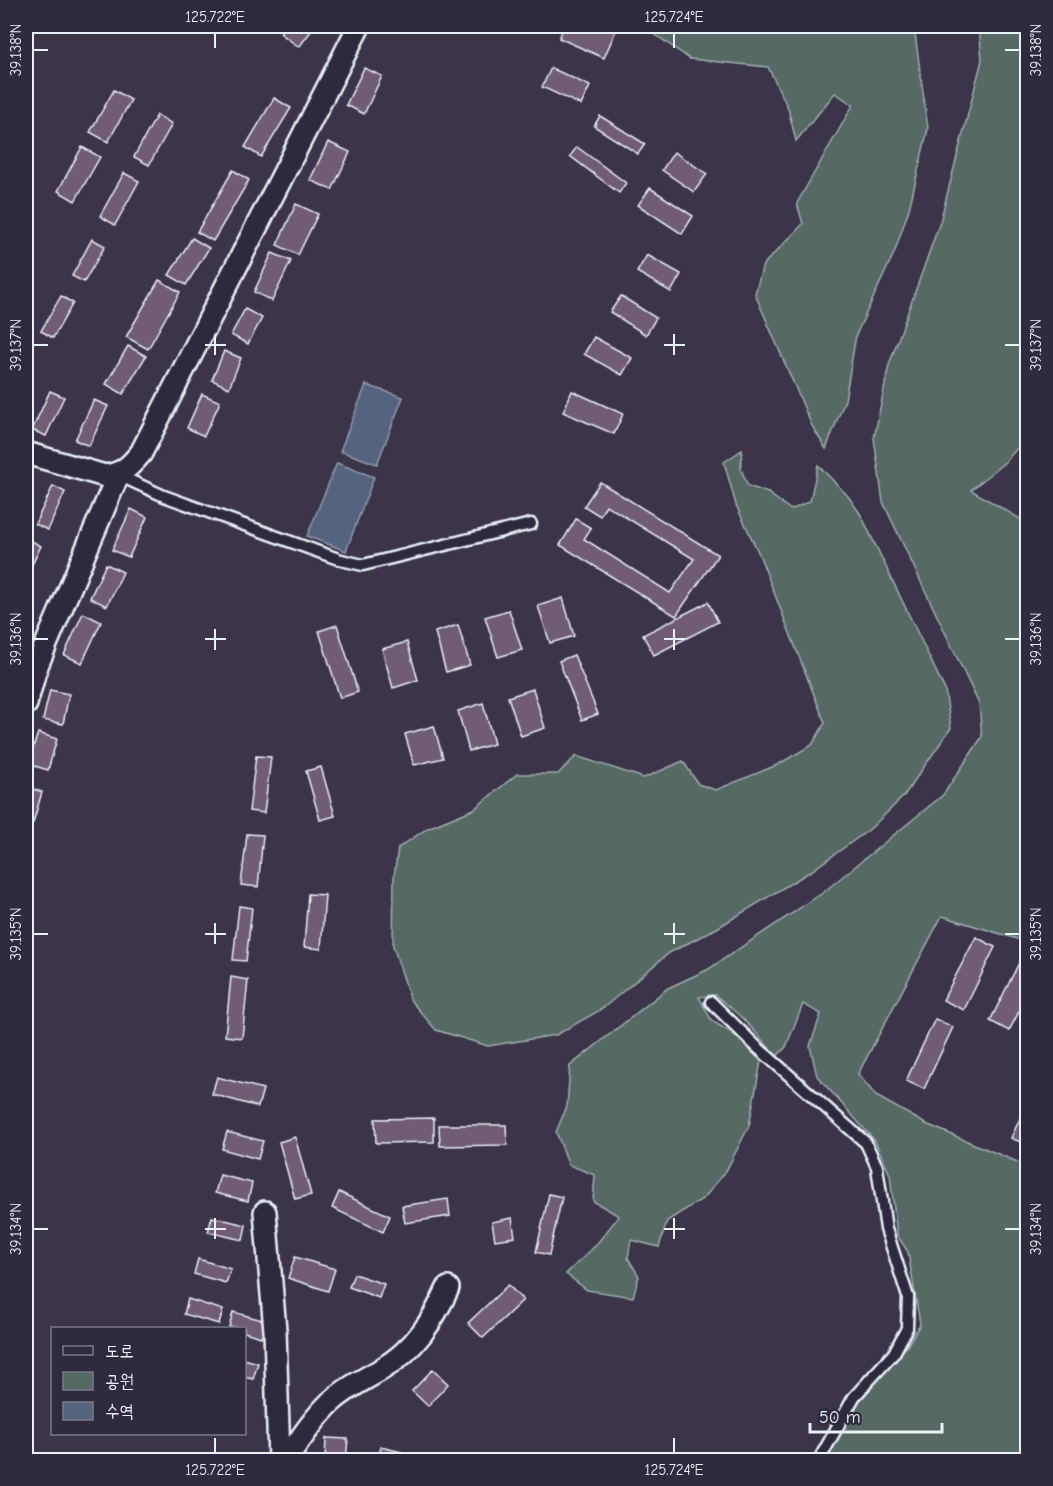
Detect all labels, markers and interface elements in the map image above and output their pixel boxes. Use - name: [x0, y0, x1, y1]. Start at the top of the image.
- text: 125.722°E: [185, 8, 245, 26]
- text: 125.724°E: [644, 8, 704, 26]
- text: 39.138°N: [7, 24, 25, 76]
- text: 39.138°N: [1027, 24, 1045, 76]
- text: 39.137°N: [7, 319, 25, 371]
- text: 39.137°N: [1027, 319, 1045, 371]
- text: 39.136°N: [7, 612, 25, 666]
- text: 39.136°N: [1027, 612, 1045, 666]
- text: 39.135°N: [7, 907, 25, 961]
- text: 39.135°N: [1027, 907, 1045, 961]
- text: 39.134°N: [7, 1203, 25, 1255]
- text: 39.134°N: [1027, 1203, 1045, 1255]
- legend: [51, 1327, 246, 1435]
- text: 도로: [105, 1341, 134, 1362]
- text: 공원: [105, 1371, 134, 1392]
- scale bar: [810, 1396, 942, 1434]
- text: 수역: [105, 1401, 134, 1422]
- text: 50 m: [819, 1407, 861, 1428]
- text: 125.722°E: [185, 1461, 245, 1479]
- text: 125.724°E: [644, 1461, 704, 1479]

